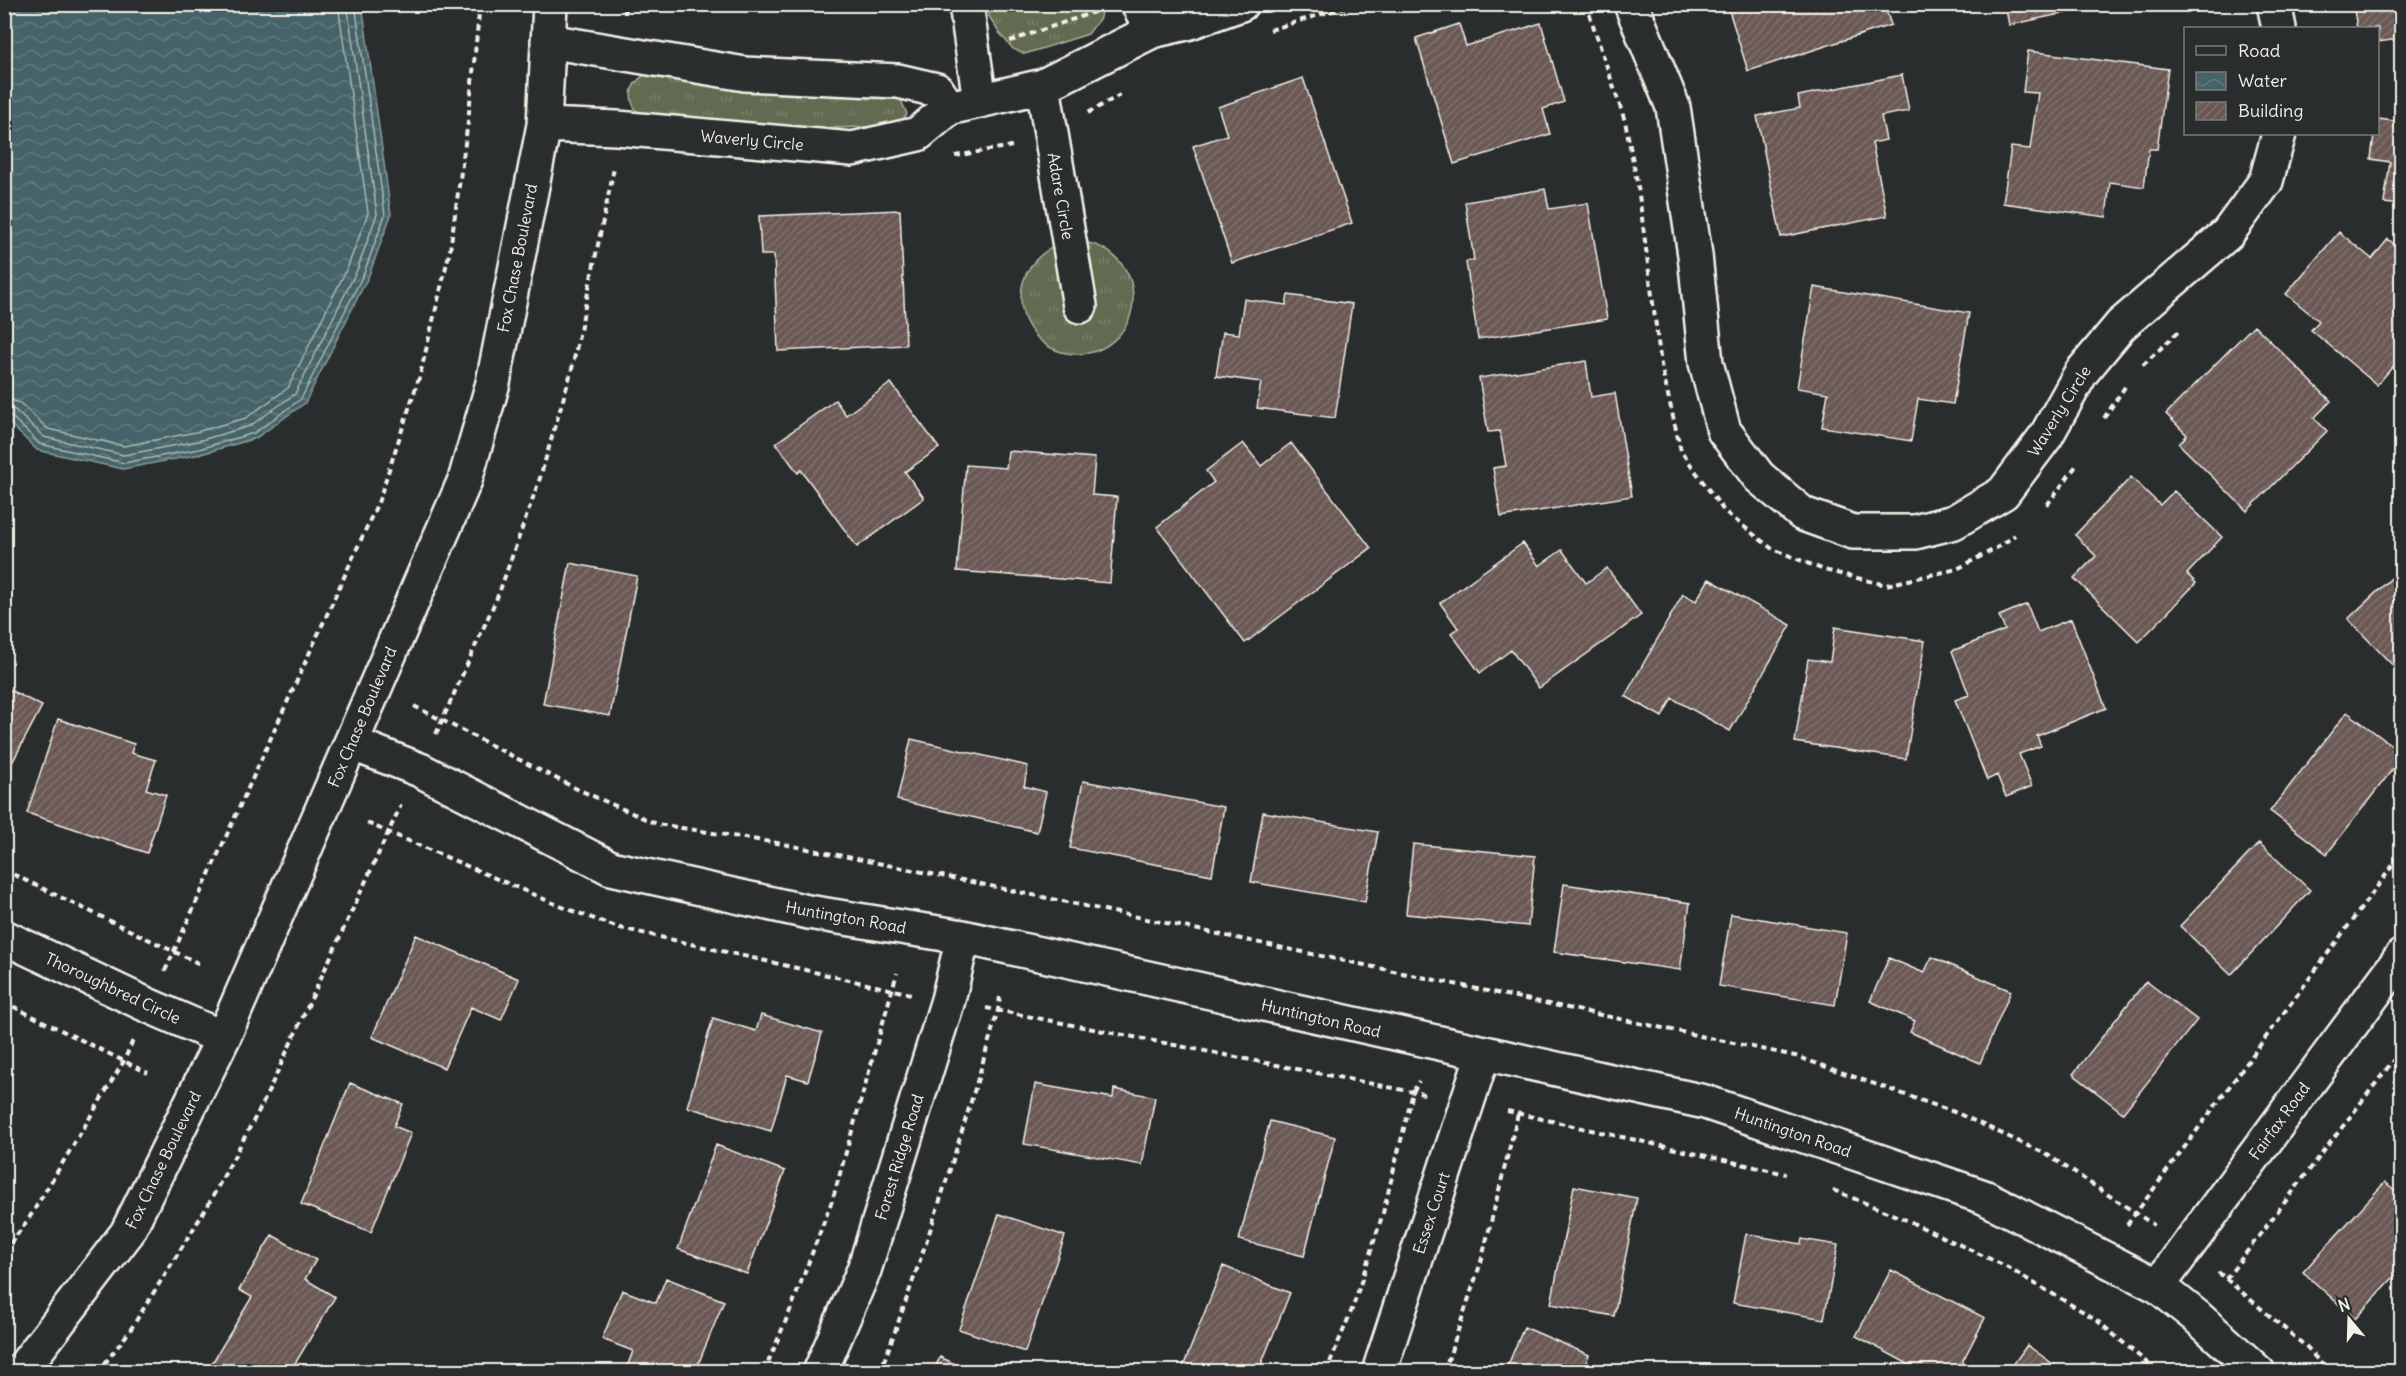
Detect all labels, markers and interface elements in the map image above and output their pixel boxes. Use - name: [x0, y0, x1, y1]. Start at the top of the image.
- legend: [2184, 27, 2379, 135]
- text: Road: [2238, 39, 2281, 62]
- text: Water: [2238, 69, 2288, 92]
- text: Building: [2238, 99, 2303, 122]
- street label: Waverly Circle: [700, 126, 804, 154]
- street label: Adare Circle: [1043, 151, 1079, 241]
- street label: Fox Chase Boulevard: [493, 182, 541, 334]
- street label: Waverly Circle: [2023, 362, 2095, 460]
- street label: Fox Chase Boulevard: [323, 644, 401, 790]
- street label: Huntington Road: [784, 897, 908, 937]
- street label: Thoroughbred Circle: [42, 948, 184, 1028]
- street label: Huntington Road: [1259, 995, 1383, 1041]
- street label: Fairfax Road: [2244, 1078, 2314, 1164]
- street label: Fox Chase Boulevard: [121, 1088, 205, 1232]
- street label: Forest Ridge Road: [870, 1092, 928, 1222]
- street label: Huntington Road: [1732, 1103, 1854, 1161]
- street label: Essex Court: [1408, 1169, 1454, 1256]
- north arrow: [2319, 1289, 2379, 1349]
- text: N: [2336, 1294, 2353, 1316]

